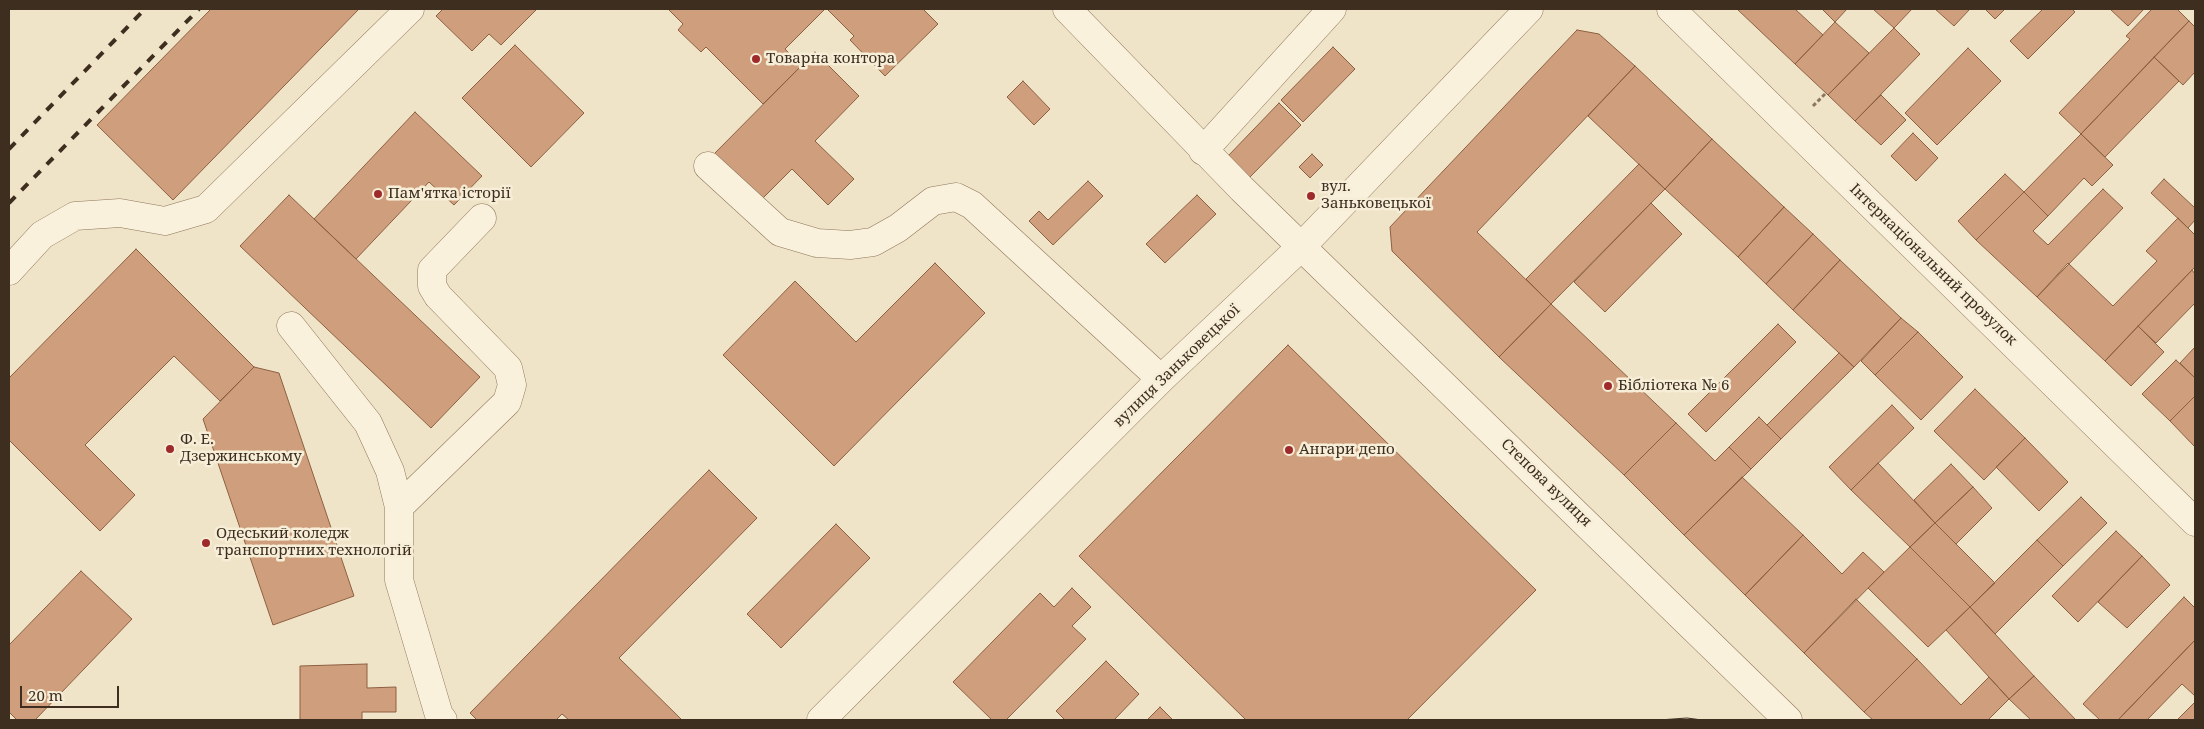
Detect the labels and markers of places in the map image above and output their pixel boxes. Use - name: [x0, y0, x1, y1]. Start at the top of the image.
- place label: Товарна контора: [766, 50, 895, 68]
- marker: Товарна контора: [750, 53, 762, 65]
- place label: вул. Заньковецької: [1321, 178, 1431, 213]
- place label: Пам'ятка історії: [388, 185, 511, 203]
- marker: Пам'ятка історії: [372, 188, 384, 200]
- marker: вул. Заньковецької: [1305, 190, 1317, 202]
- place label: Бібліотека № 6: [1618, 377, 1729, 395]
- marker: Бібліотека № 6: [1602, 380, 1614, 392]
- place label: Ф. Е. Дзержинському: [180, 431, 302, 466]
- place label: Ангари депо: [1299, 441, 1395, 459]
- marker: Ф. Е. Дзержинському: [164, 443, 176, 455]
- marker: Ангари депо: [1283, 444, 1295, 456]
- place label: Одеський коледж транспортних технологій: [216, 525, 412, 560]
- marker: Одеський коледж транспортних технологій: [200, 537, 212, 549]

